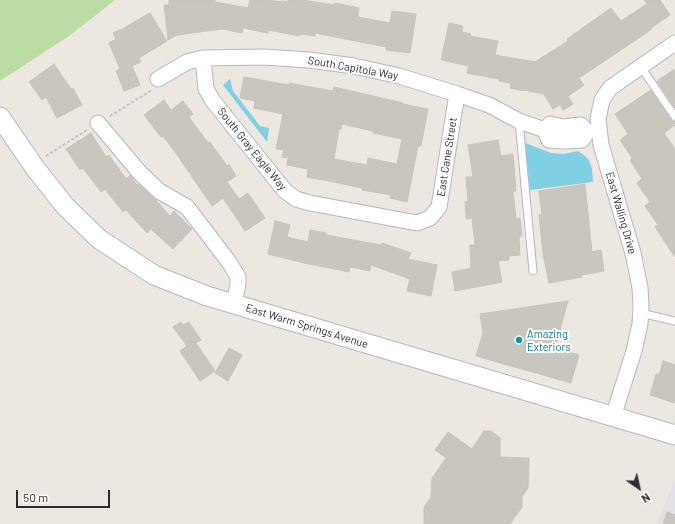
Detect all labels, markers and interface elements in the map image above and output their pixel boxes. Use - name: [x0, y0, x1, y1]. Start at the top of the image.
- street label: South Capitola Way: [307, 54, 399, 82]
- street label: South Gray Eagle Way: [215, 105, 289, 193]
- street label: East Cane Street: [434, 116, 460, 198]
- street label: East Walling Drive: [603, 170, 639, 256]
- street label: East Warm Springs Avenue: [244, 301, 370, 351]
- place label: Amazing Exteriors: [527, 327, 571, 353]
- marker: Amazing Exteriors: [514, 335, 524, 345]
- north arrow: [619, 468, 659, 508]
- scale bar: [18, 482, 112, 508]
- text: 50 m: [23, 490, 48, 504]
- text: N: [639, 491, 653, 506]

